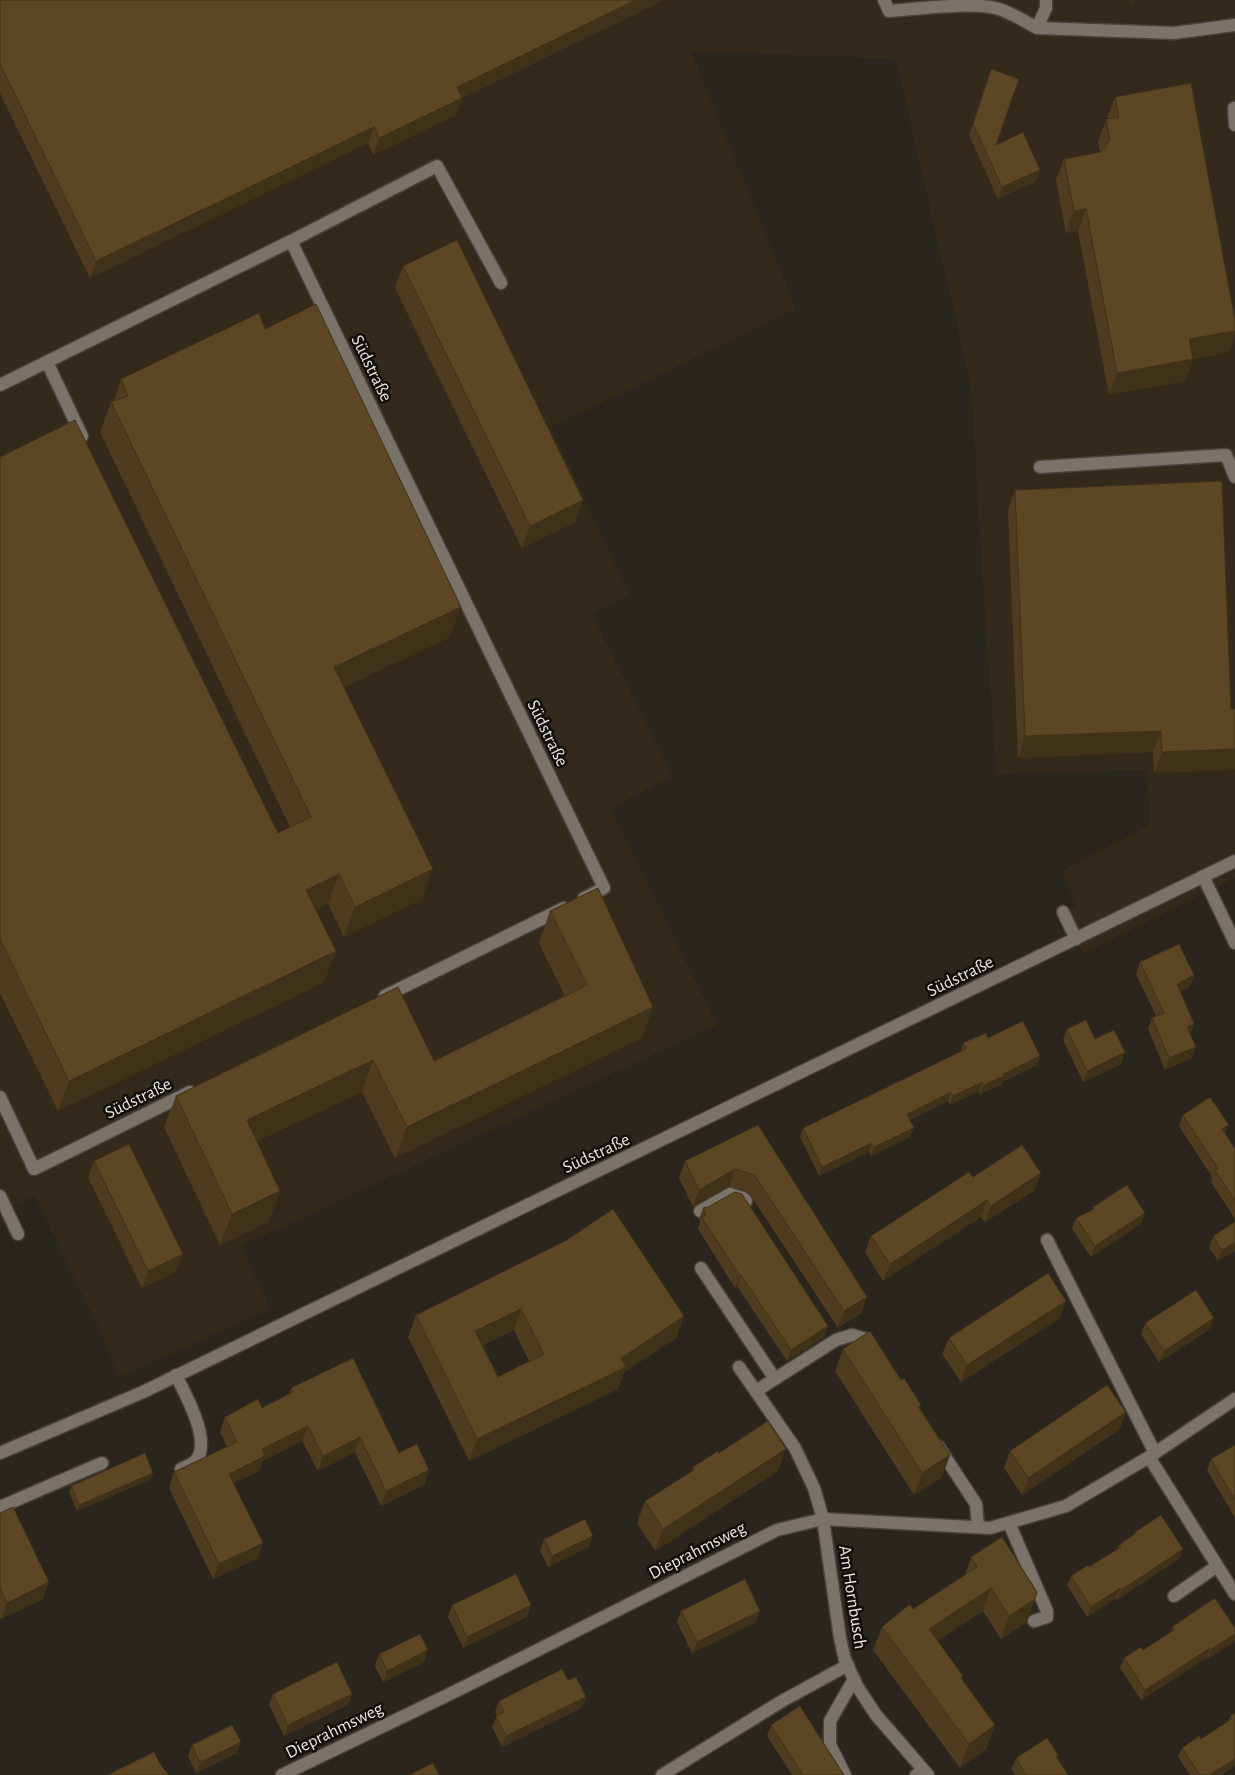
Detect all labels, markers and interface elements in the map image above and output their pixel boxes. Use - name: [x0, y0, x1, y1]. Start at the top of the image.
- street label: Südstraße: [347, 332, 395, 405]
- street label: Südstraße: [523, 697, 571, 770]
- street label: Südstraße: [924, 953, 997, 1001]
- street label: Südstraße: [102, 1075, 175, 1123]
- street label: Südstraße: [560, 1131, 633, 1177]
- street label: Dieprahmsweg: [646, 1519, 749, 1583]
- street label: Am Hornbusch: [835, 1544, 869, 1650]
- street label: Dieprahmsweg: [283, 1699, 386, 1762]

